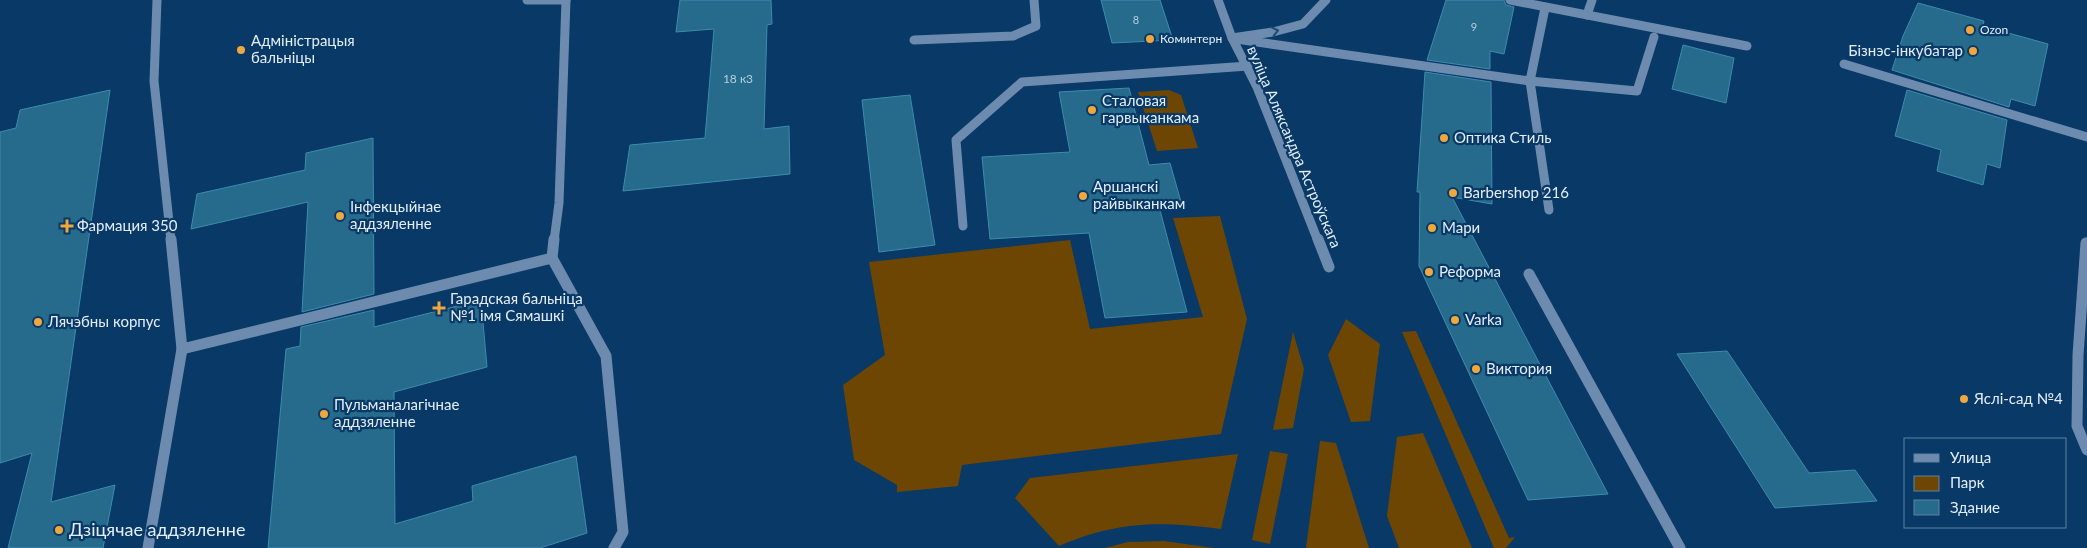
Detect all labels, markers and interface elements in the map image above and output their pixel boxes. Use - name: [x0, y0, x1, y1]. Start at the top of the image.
- house number: 8: [1133, 13, 1139, 26]
- house number: 9: [1471, 20, 1477, 33]
- place label: Ozon: [1980, 22, 2008, 37]
- marker: Ozon: [1964, 24, 1976, 36]
- one-way arrow: [1270, 26, 1279, 37]
- place label: Адміністрацыя бальніцы: [251, 31, 355, 66]
- place label: Коминтерн: [1160, 31, 1222, 46]
- marker: Коминтерн: [1144, 33, 1156, 45]
- place label: Бізнэс-інкубатар: [1848, 41, 1963, 59]
- street label: вуліца Аляксандра Астроўскага: [1244, 43, 1346, 250]
- marker: Адміністрацыя бальніцы: [235, 44, 247, 56]
- marker: Бізнэс-інкубатар: [1967, 45, 1979, 57]
- house number: 18 к3: [723, 71, 753, 86]
- place label: Сталовая гарвыканкама: [1102, 91, 1199, 126]
- marker: Сталовая гарвыканкама: [1086, 104, 1098, 116]
- place label: Оптика Стиль: [1454, 128, 1551, 146]
- marker: Оптика Стиль: [1438, 132, 1450, 144]
- place label: Аршанскі райвыканкам: [1093, 177, 1185, 212]
- place label: Barbershop 216: [1463, 183, 1569, 201]
- marker: Barbershop 216: [1447, 187, 1459, 199]
- marker: Аршанскі райвыканкам: [1077, 190, 1089, 202]
- place label: Інфекцыйнае аддзяленне: [350, 197, 441, 232]
- marker: Інфекцыйнае аддзяленне: [334, 210, 346, 222]
- place label: Фармация 350: [77, 216, 178, 234]
- place label: Мари: [1442, 218, 1480, 236]
- marker: Фармация 350: [61, 220, 73, 232]
- marker: Мари: [1426, 222, 1438, 234]
- place label: Реформа: [1439, 262, 1501, 280]
- marker: Реформа: [1423, 266, 1435, 278]
- place label: Гарадская бальніца №1 імя Сямашкі: [450, 289, 583, 324]
- marker: Гарадская бальніца №1 імя Сямашкі: [432, 301, 446, 315]
- place label: Varka: [1465, 310, 1502, 328]
- place label: Лячэбны корпус: [47, 312, 160, 330]
- marker: Varka: [1449, 314, 1461, 326]
- marker: Лячэбны корпус: [32, 316, 44, 328]
- place label: Виктория: [1486, 359, 1552, 377]
- marker: Виктория: [1470, 363, 1482, 375]
- place label: Яслі-сад №4: [1973, 389, 2063, 407]
- marker: Яслі-сад №4: [1958, 393, 1970, 405]
- place label: Пульманалагічнае аддзяленне: [334, 395, 459, 430]
- marker: Пульманалагічнае аддзяленне: [318, 408, 330, 420]
- legend: [1904, 438, 2067, 528]
- text: Улица: [1950, 448, 1991, 466]
- text: Парк: [1950, 473, 1985, 491]
- text: Здание: [1950, 498, 2000, 516]
- place label: Дзіцячае аддзяленне: [69, 518, 245, 540]
- marker: Дзіцячае аддзяленне: [53, 524, 65, 536]

